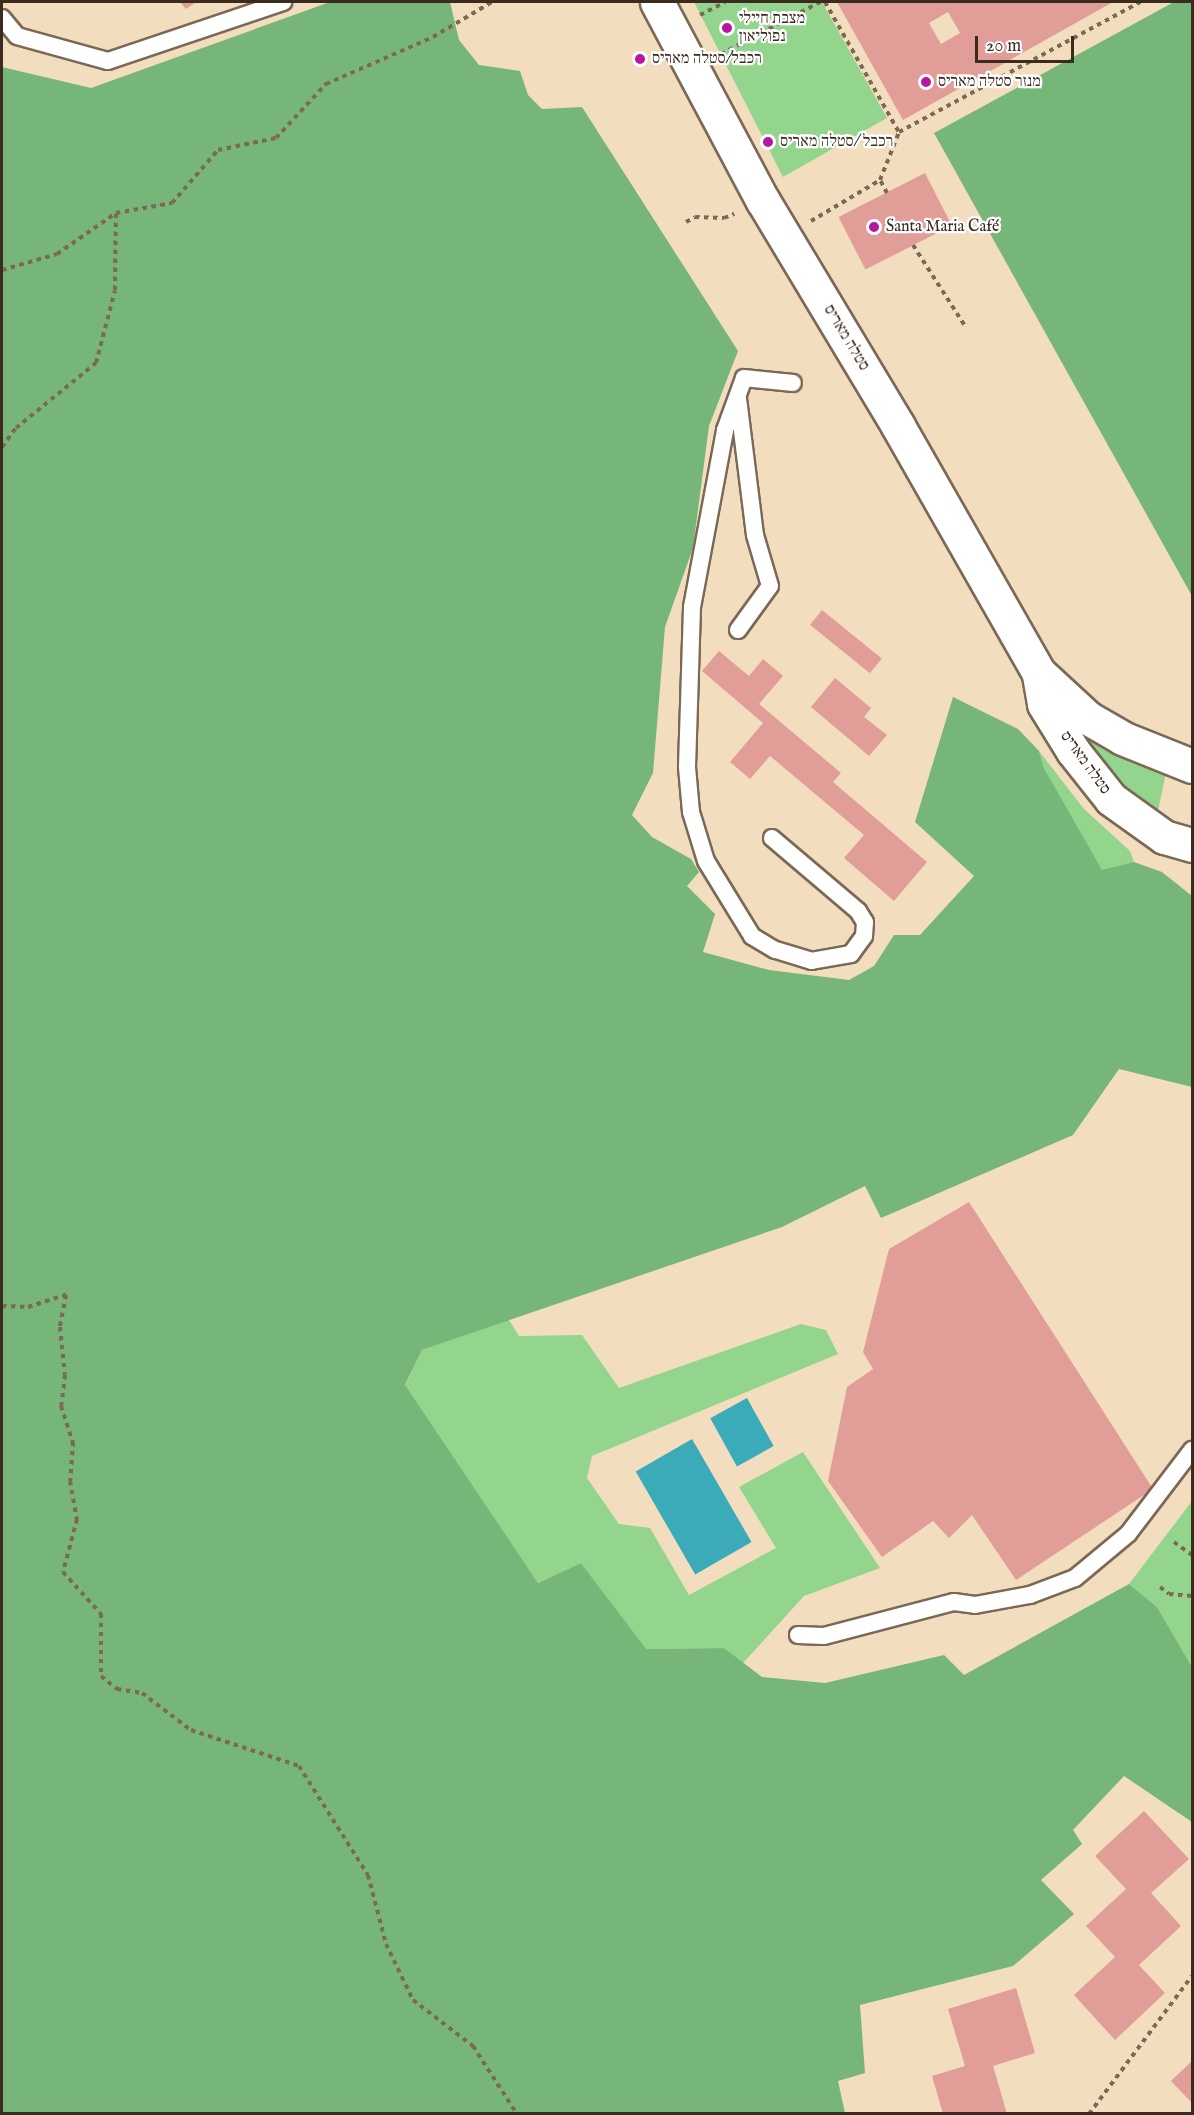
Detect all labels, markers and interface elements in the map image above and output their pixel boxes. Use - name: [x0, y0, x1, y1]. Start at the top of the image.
- place label: מצבת חיילי נפוליאון: [739, 9, 805, 47]
- marker: מצבת חיילי נפוליאון: [720, 21, 734, 35]
- scale bar: [978, 24, 1077, 62]
- text: 20 m: [986, 35, 1021, 58]
- place label: רכבל/סטלה מאריס: [652, 49, 762, 69]
- marker: רכבל/סטלה מאריס: [633, 52, 647, 66]
- place label: מנזר סטלה מאריס: [938, 72, 1041, 92]
- marker: מנזר סטלה מאריס: [919, 75, 933, 89]
- place label: רכבל /סטלה מאריס: [780, 132, 893, 152]
- marker: רכבל /סטלה מאריס: [761, 135, 775, 149]
- place label: Santa Maria Café: [886, 217, 999, 237]
- marker: Santa Maria Café: [867, 220, 881, 234]
- street label: סטלה מאריס: [819, 302, 873, 374]
- street label: סטלה מאריס: [1056, 728, 1114, 798]

